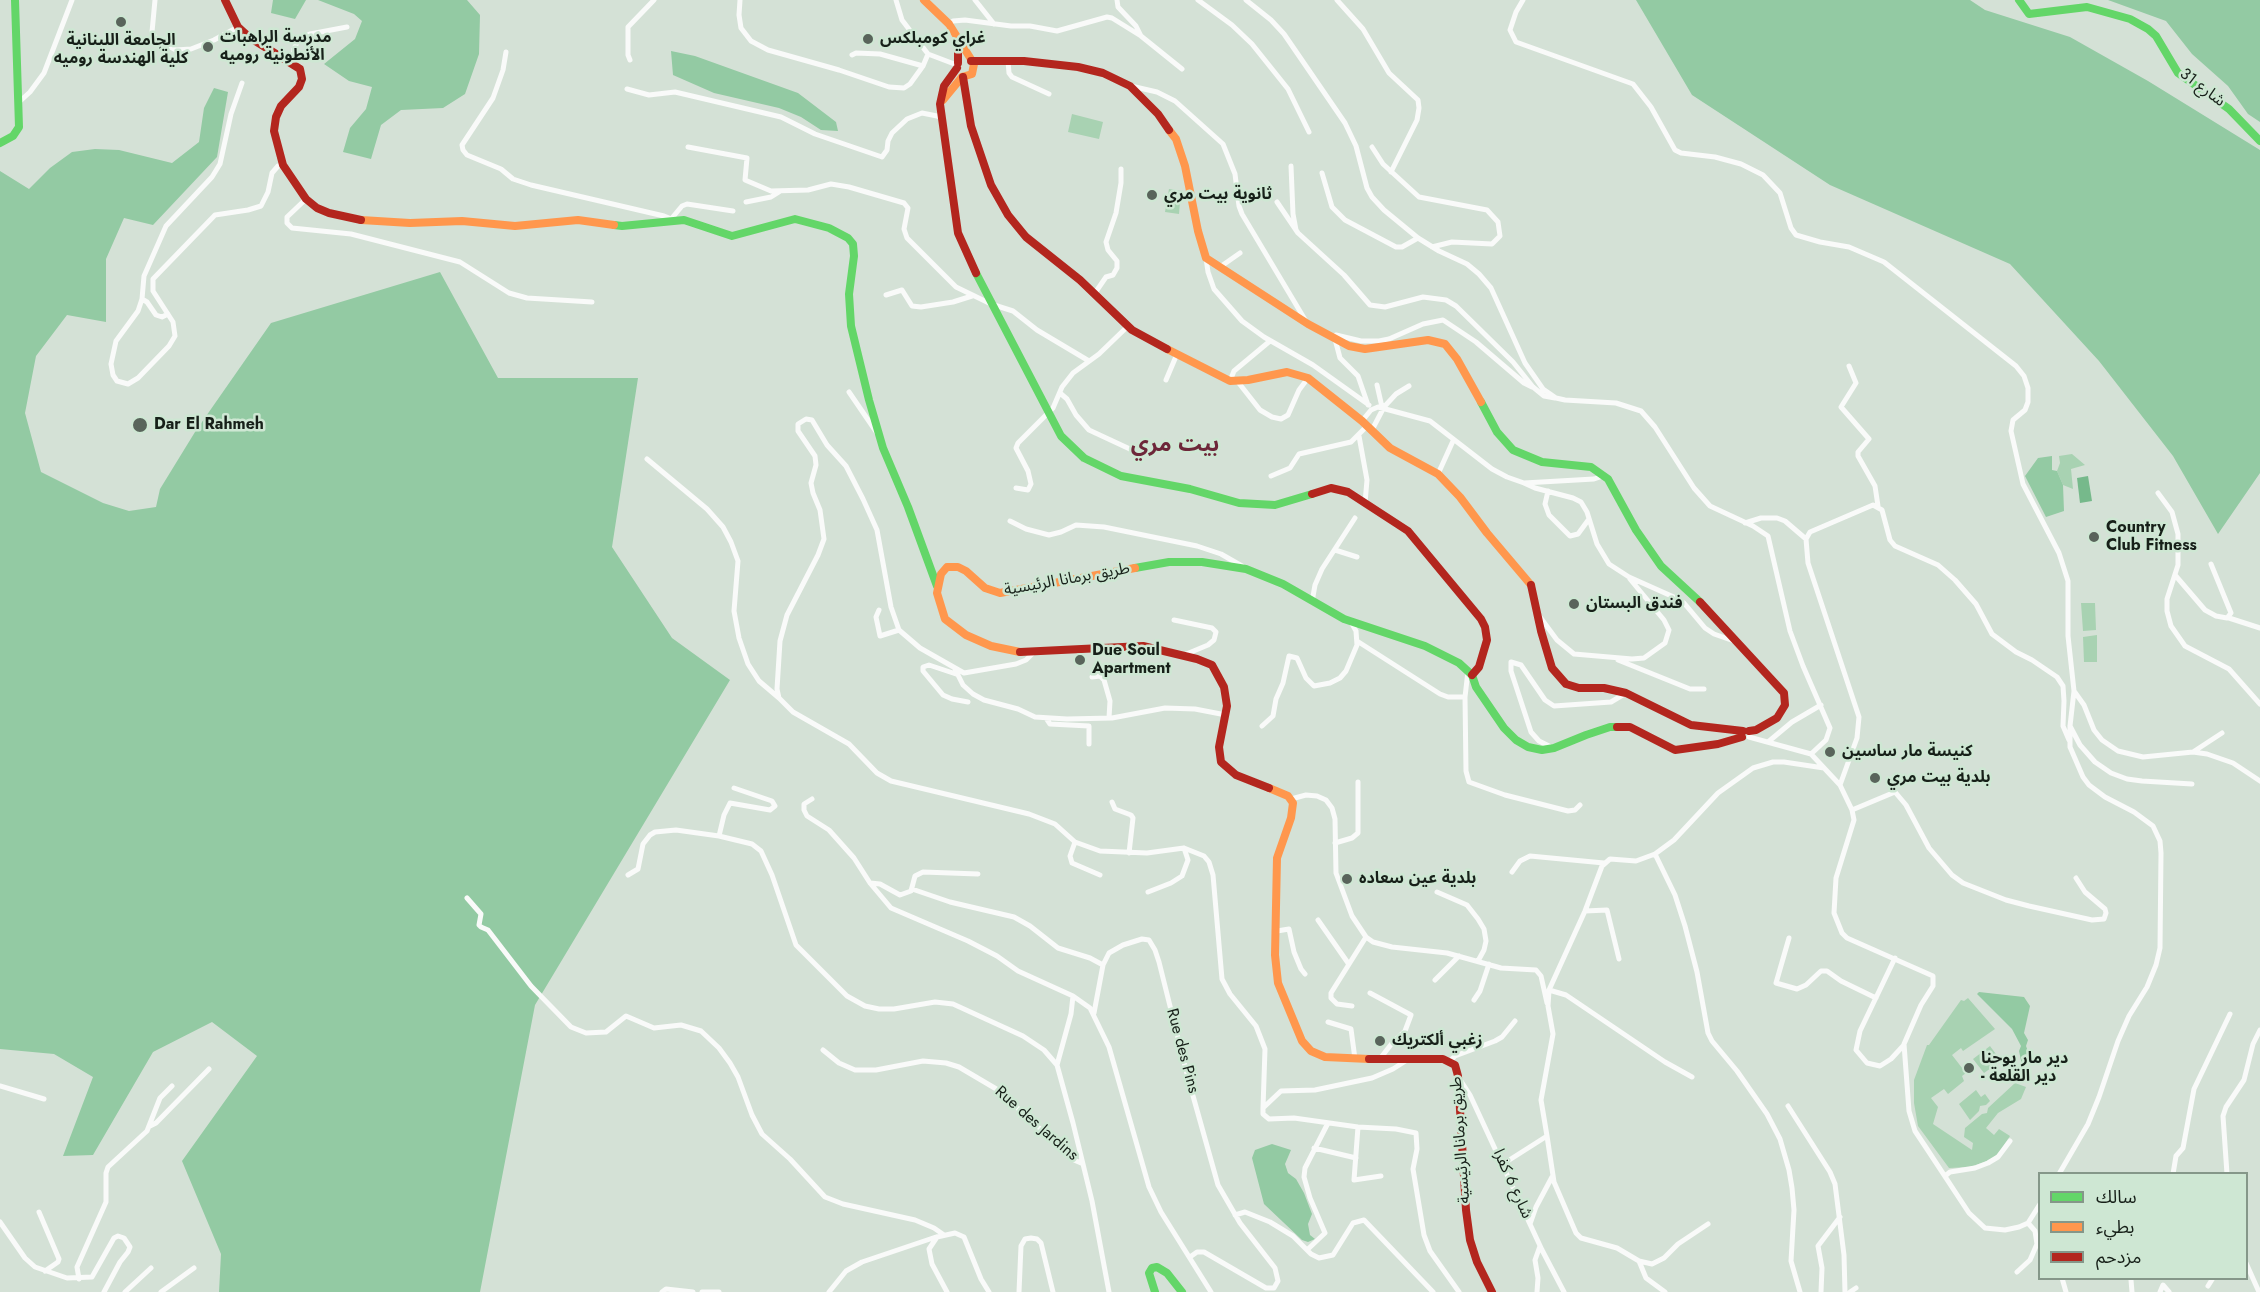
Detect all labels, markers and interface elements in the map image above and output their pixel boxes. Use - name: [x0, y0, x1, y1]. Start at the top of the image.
- marker: الجامعة اللبنانية كلية الهندسة روميه: [114, 15, 128, 29]
- place label: مدرسة الراهبات الأنطونية روميه: [220, 28, 332, 66]
- place label: غراي كومبلكس: [880, 29, 986, 49]
- place label: الجامعة اللبنانية كلية الهندسة روميه: [54, 31, 188, 69]
- marker: غراي كومبلكس: [861, 32, 875, 46]
- marker: مدرسة الراهبات الأنطونية روميه: [201, 40, 215, 54]
- street label: شارع 31: [2175, 65, 2229, 111]
- place label: ثانوية بيت مري: [1164, 185, 1272, 205]
- marker: ثانوية بيت مري: [1145, 188, 1159, 202]
- place label: Dar El Rahmeh: [154, 415, 264, 435]
- marker: Dar El Rahmeh: [131, 416, 149, 434]
- district label: بيت مري: [1131, 433, 1219, 459]
- place label: Country Club Fitness: [2106, 518, 2197, 556]
- marker: Country Club Fitness: [2087, 530, 2101, 544]
- street label: طريق برمانا الرئيسية: [1003, 559, 1131, 601]
- place label: فندق البستان: [1586, 594, 1683, 614]
- marker: فندق البستان: [1567, 597, 1581, 611]
- place label: Due Soul Apartment: [1092, 641, 1170, 679]
- marker: Due Soul Apartment: [1073, 653, 1087, 667]
- place label: كنيسة مار ساسين: [1842, 742, 1973, 762]
- marker: كنيسة مار ساسين: [1823, 745, 1837, 759]
- place label: بلدية بيت مري: [1887, 768, 1990, 788]
- marker: بلدية بيت مري: [1868, 771, 1882, 785]
- place label: بلدية عين سعاده: [1359, 869, 1476, 889]
- marker: بلدية عين سعاده: [1340, 872, 1354, 886]
- street label: Rue des Pins: [1161, 1007, 1203, 1095]
- place label: زغبي ألكتريك: [1392, 1031, 1483, 1051]
- marker: زغبي ألكتريك: [1373, 1034, 1387, 1048]
- place label: دير مار يوحنا - دير القلعة: [1981, 1049, 2068, 1087]
- marker: دير مار يوحنا - دير القلعة: [1962, 1061, 1976, 1075]
- street label: طريق برمانا الرئيسية: [1447, 1076, 1475, 1204]
- street label: Rue des Jardins: [990, 1083, 1082, 1165]
- street label: شارع 6 كفرا: [1488, 1146, 1536, 1222]
- legend: [2038, 1172, 2248, 1280]
- text: سالك: [2096, 1184, 2137, 1210]
- text: بطيء: [2096, 1214, 2134, 1240]
- text: مزدحم: [2096, 1244, 2141, 1270]

